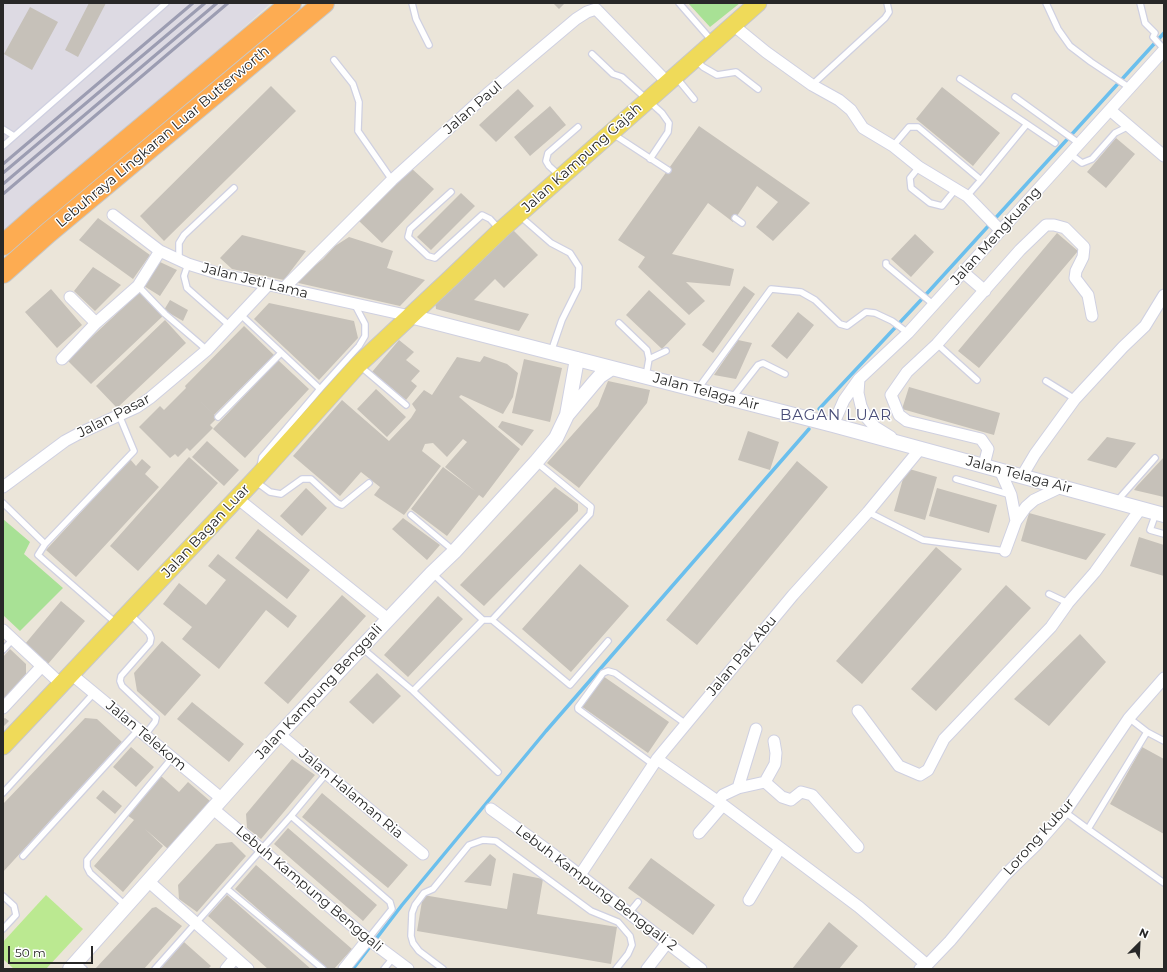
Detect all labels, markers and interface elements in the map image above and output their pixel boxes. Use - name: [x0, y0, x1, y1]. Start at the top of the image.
- street label: Lebuhraya Lingkaran Luar Butterworth: [53, 43, 273, 231]
- street label: Jalan Paul: [440, 78, 506, 138]
- street label: Jalan Kampung Gajah: [519, 100, 645, 216]
- street label: Jalan Mengkuang: [948, 183, 1044, 289]
- street label: Jalan Jeti Lama: [200, 260, 310, 302]
- street label: Jalan Telaga Air: [651, 370, 761, 414]
- street label: Jalan Pasar: [75, 391, 153, 441]
- district label: BAGAN LUAR: [780, 407, 892, 425]
- street label: Jalan Telaga Air: [964, 453, 1074, 497]
- street label: Jalan Bagan Luar: [158, 481, 254, 581]
- street label: Jalan Pak Abu: [704, 612, 780, 700]
- street label: Jalan Kampung Benggali: [252, 621, 386, 763]
- street label: Jalan Telekom: [102, 697, 190, 775]
- street label: Jalan Halaman Ria: [296, 746, 406, 842]
- street label: Lorong Kubur: [1000, 795, 1078, 879]
- street label: Lebuh Kampung Benggali 2: [512, 822, 680, 954]
- street label: Lebuh Kampung Benggali: [232, 823, 386, 955]
- north arrow: [1119, 924, 1159, 964]
- text: N: [1137, 925, 1151, 941]
- scale bar: [10, 938, 95, 964]
- text: 50 m: [15, 945, 46, 960]

